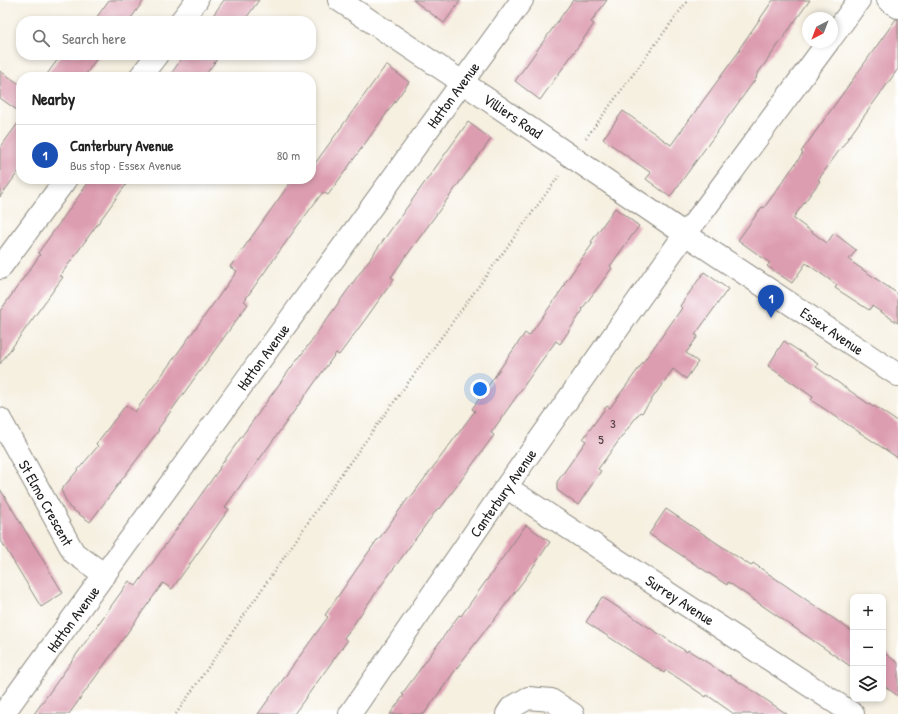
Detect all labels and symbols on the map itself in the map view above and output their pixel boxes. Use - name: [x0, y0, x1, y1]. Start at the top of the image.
- north arrow: [802, 12, 838, 48]
- street label: Hatton Avenue: [422, 57, 484, 133]
- street label: Villiers Road: [479, 89, 547, 144]
- pin: 1: [758, 285, 784, 318]
- street label: Essex Avenue: [796, 302, 868, 360]
- street label: Hatton Avenue: [232, 319, 294, 395]
- your location: [470, 379, 490, 399]
- house number: 3: [610, 414, 616, 432]
- house number: 5: [598, 430, 604, 448]
- street label: Canterbury Avenue: [465, 445, 541, 541]
- street label: St Elmo Crescent: [14, 456, 79, 550]
- street label: Surrey Avenue: [641, 570, 719, 630]
- street label: Hatton Avenue: [42, 581, 104, 657]

